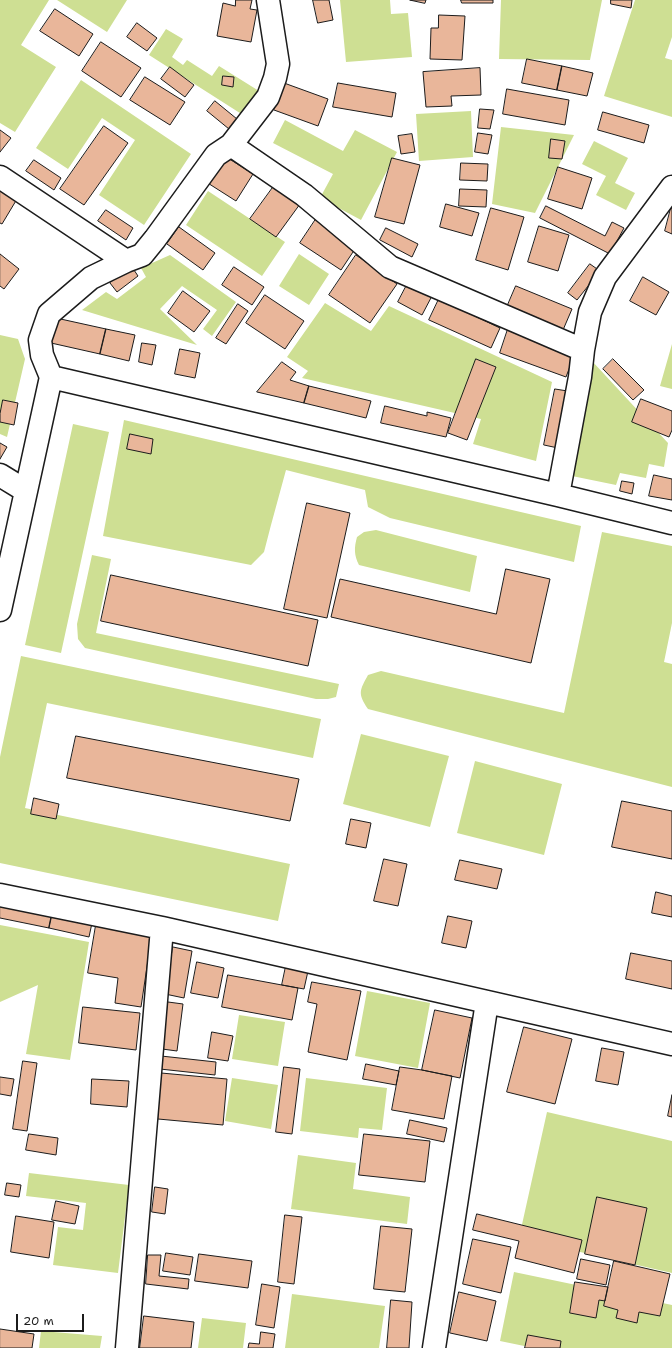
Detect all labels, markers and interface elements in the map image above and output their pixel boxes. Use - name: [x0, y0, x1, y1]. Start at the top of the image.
- scale bar: [18, 1306, 86, 1332]
- text: 20 m: [23, 1313, 54, 1329]

